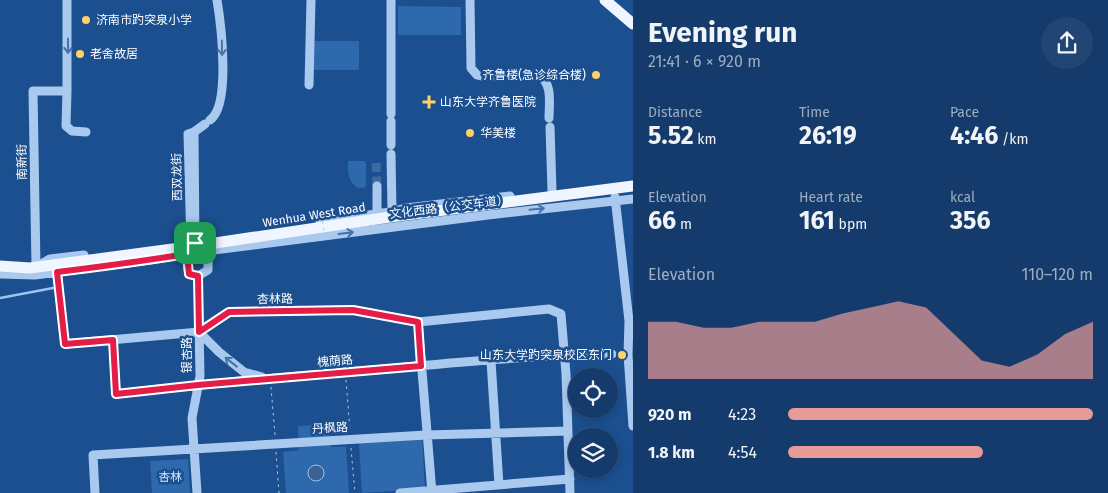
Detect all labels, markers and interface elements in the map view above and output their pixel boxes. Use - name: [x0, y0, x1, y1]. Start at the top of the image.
- place label: 济南市趵突泉小学: [96, 13, 192, 27]
- marker: 济南市趵突泉小学: [80, 14, 92, 26]
- text: Evening run: [648, 16, 797, 49]
- button: share: [1041, 17, 1093, 69]
- one-way arrow: [63, 37, 73, 53]
- one-way arrow: [217, 40, 227, 56]
- place label: 老舍故居: [90, 47, 138, 61]
- marker: 老舍故居: [74, 48, 86, 60]
- text: 21:41 · 6 × 920 m: [648, 52, 761, 71]
- place label: 齐鲁楼(急诊综合楼): [482, 68, 586, 82]
- marker: 齐鲁楼(急诊综合楼): [590, 69, 602, 81]
- marker: 山东大学齐鲁医院: [422, 95, 436, 109]
- place label: 山东大学齐鲁医院: [440, 95, 536, 109]
- text: Distance: [648, 104, 702, 121]
- text: Time: [799, 104, 830, 121]
- text: Pace: [950, 104, 979, 121]
- text: 5.52: [648, 121, 694, 151]
- text: 26:19: [799, 121, 857, 151]
- text: 4:46: [950, 121, 998, 151]
- place label: 华美楼: [480, 126, 516, 140]
- marker: 华美楼: [464, 127, 476, 139]
- text: km: [694, 131, 717, 148]
- text: /km: [998, 131, 1028, 148]
- street label: 南新街: [15, 144, 29, 180]
- street label: 西双龙街: [170, 153, 184, 201]
- text: Elevation: [648, 189, 707, 206]
- text: Heart rate: [799, 189, 863, 206]
- text: kcal: [950, 189, 975, 206]
- street label: 文化西路（公交车道）: [389, 193, 509, 221]
- street label: Wenhua West Road: [261, 200, 367, 230]
- one-way arrow: [528, 204, 544, 214]
- text: 66: [648, 206, 676, 236]
- text: 161: [799, 206, 835, 236]
- text: 356: [950, 206, 991, 236]
- text: m: [676, 216, 692, 233]
- text: bpm: [835, 216, 867, 233]
- pin: [174, 222, 216, 264]
- one-way arrow: [338, 228, 354, 238]
- icon: arrive: [181, 229, 209, 257]
- text: Elevation: [648, 265, 715, 284]
- text: 110–120 m: [1022, 265, 1093, 284]
- street label: 杏林路: [257, 292, 293, 306]
- street label: 银杏路: [180, 337, 194, 373]
- place label: 山东大学趵突泉校区东门: [480, 348, 612, 362]
- marker: 山东大学趵突泉校区东门: [616, 349, 628, 361]
- street label: 槐荫路: [316, 352, 354, 370]
- one-way arrow: [225, 356, 238, 367]
- map controls: [568, 368, 618, 478]
- button: locate: [568, 368, 618, 418]
- text: 920 m: [648, 405, 692, 424]
- text: 4:23: [728, 405, 756, 424]
- street label: 丹枫路: [312, 420, 348, 436]
- button: layers: [568, 428, 618, 478]
- text: 1.8 km: [648, 443, 695, 462]
- text: 4:54: [728, 443, 757, 462]
- park label: 杏林: [158, 470, 182, 484]

